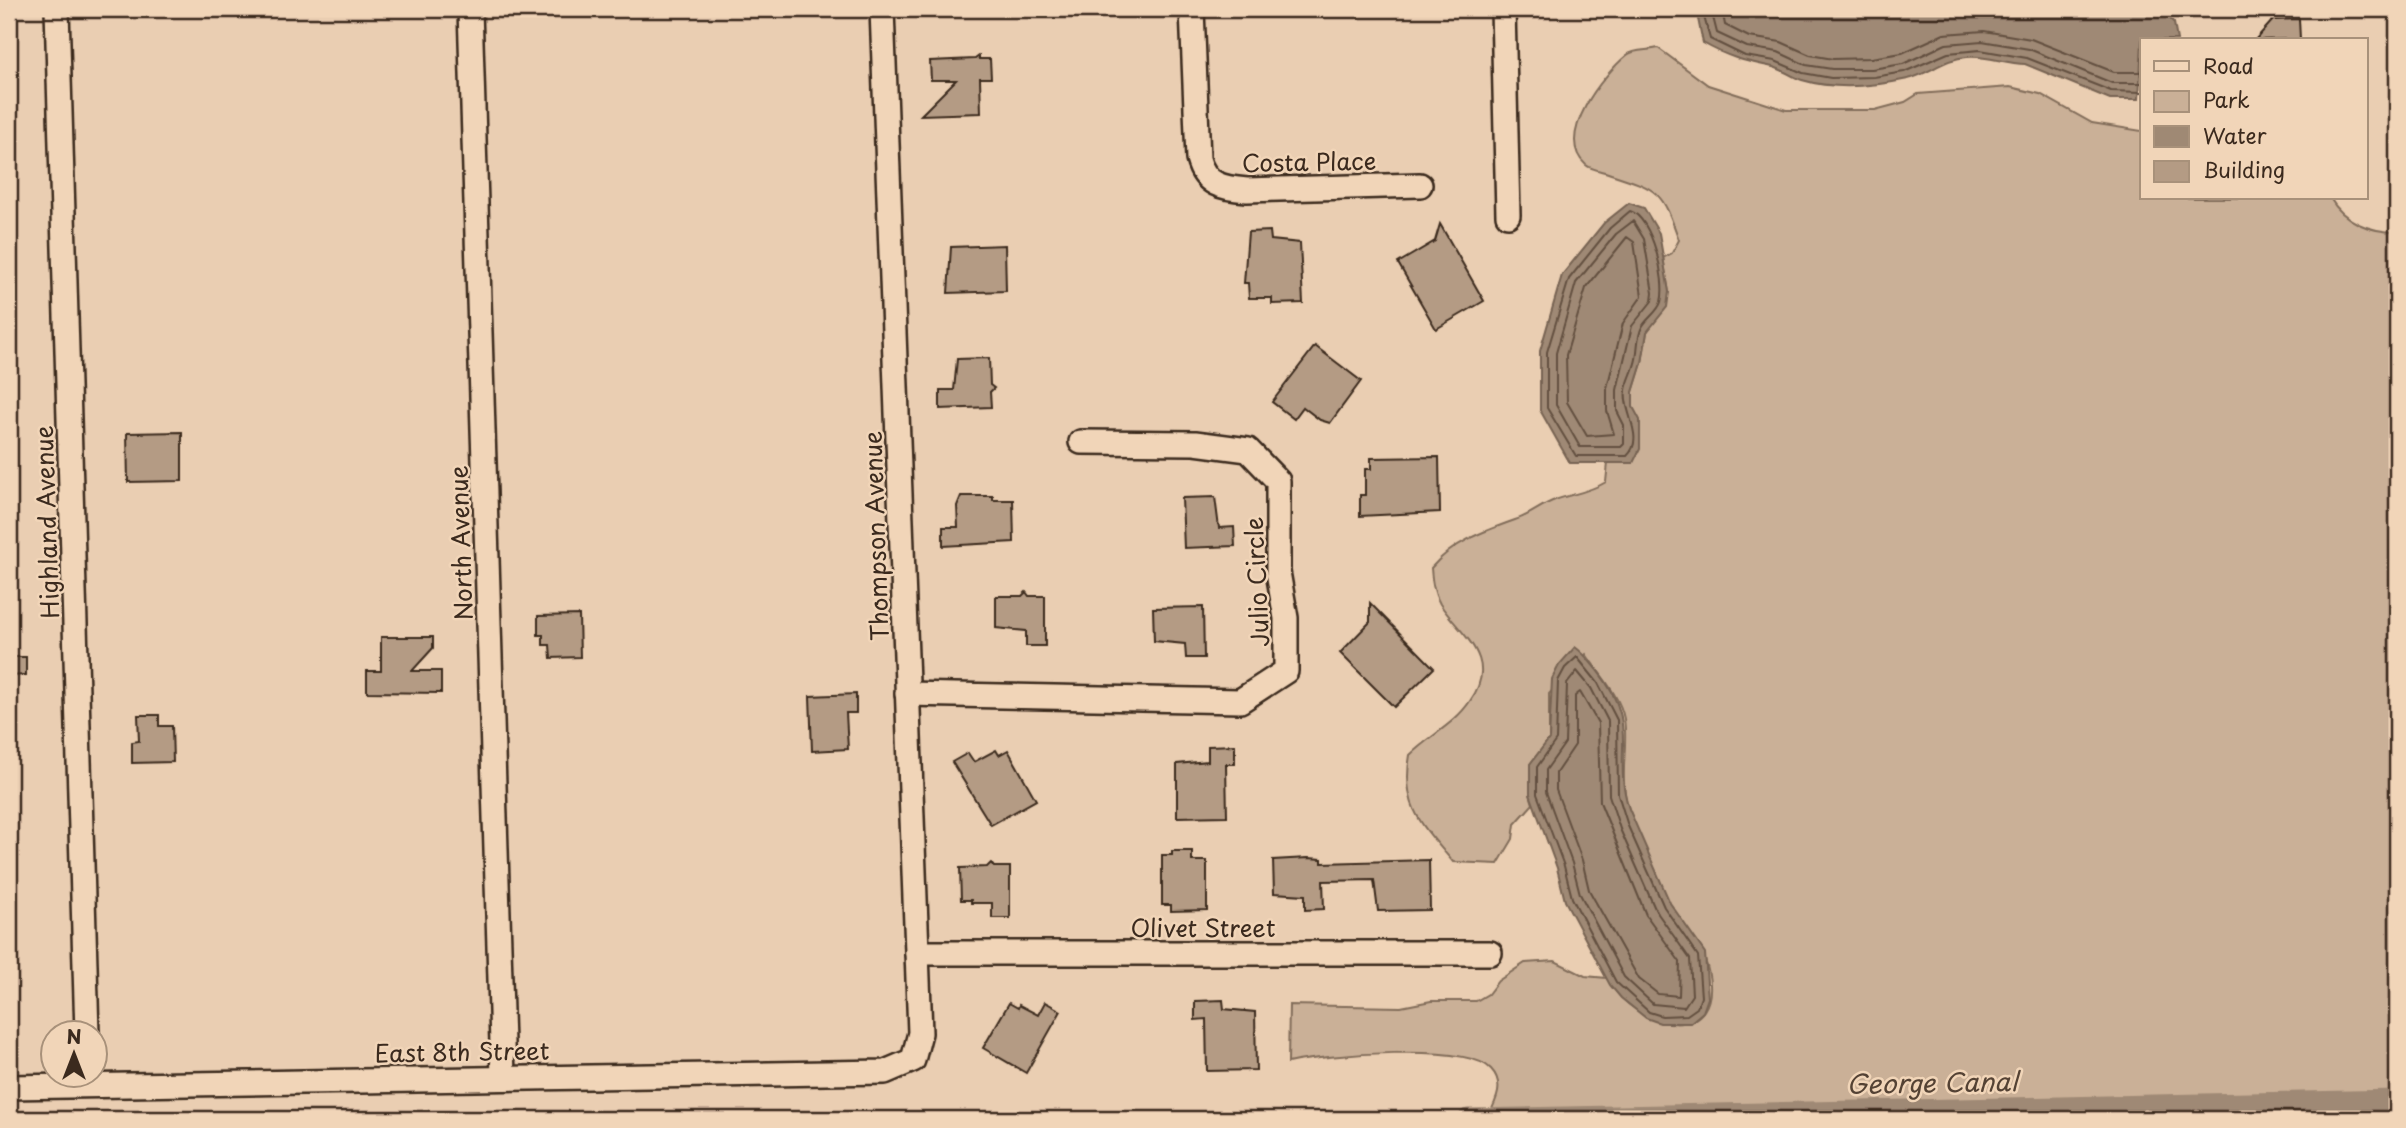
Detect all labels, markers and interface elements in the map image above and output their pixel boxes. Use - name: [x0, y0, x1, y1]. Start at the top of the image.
- legend: [2140, 38, 2368, 200]
- text: Road: [2203, 49, 2254, 81]
- text: Park: [2203, 83, 2250, 115]
- text: Water: [2203, 119, 2267, 151]
- street label: Costa Place: [1241, 142, 1377, 180]
- text: Building: [2203, 153, 2285, 185]
- street label: Highland Avenue: [25, 425, 67, 619]
- street label: Thompson Avenue: [853, 430, 897, 642]
- street label: North Avenue: [439, 465, 481, 621]
- street label: Julio Circle: [1235, 516, 1277, 648]
- street label: Olivet Street: [1130, 909, 1276, 945]
- north arrow: [38, 1020, 108, 1090]
- text: N: [66, 1022, 82, 1050]
- street label: East 8th Street: [374, 1031, 550, 1071]
- water label: George Canal: [1846, 1061, 2022, 1103]

